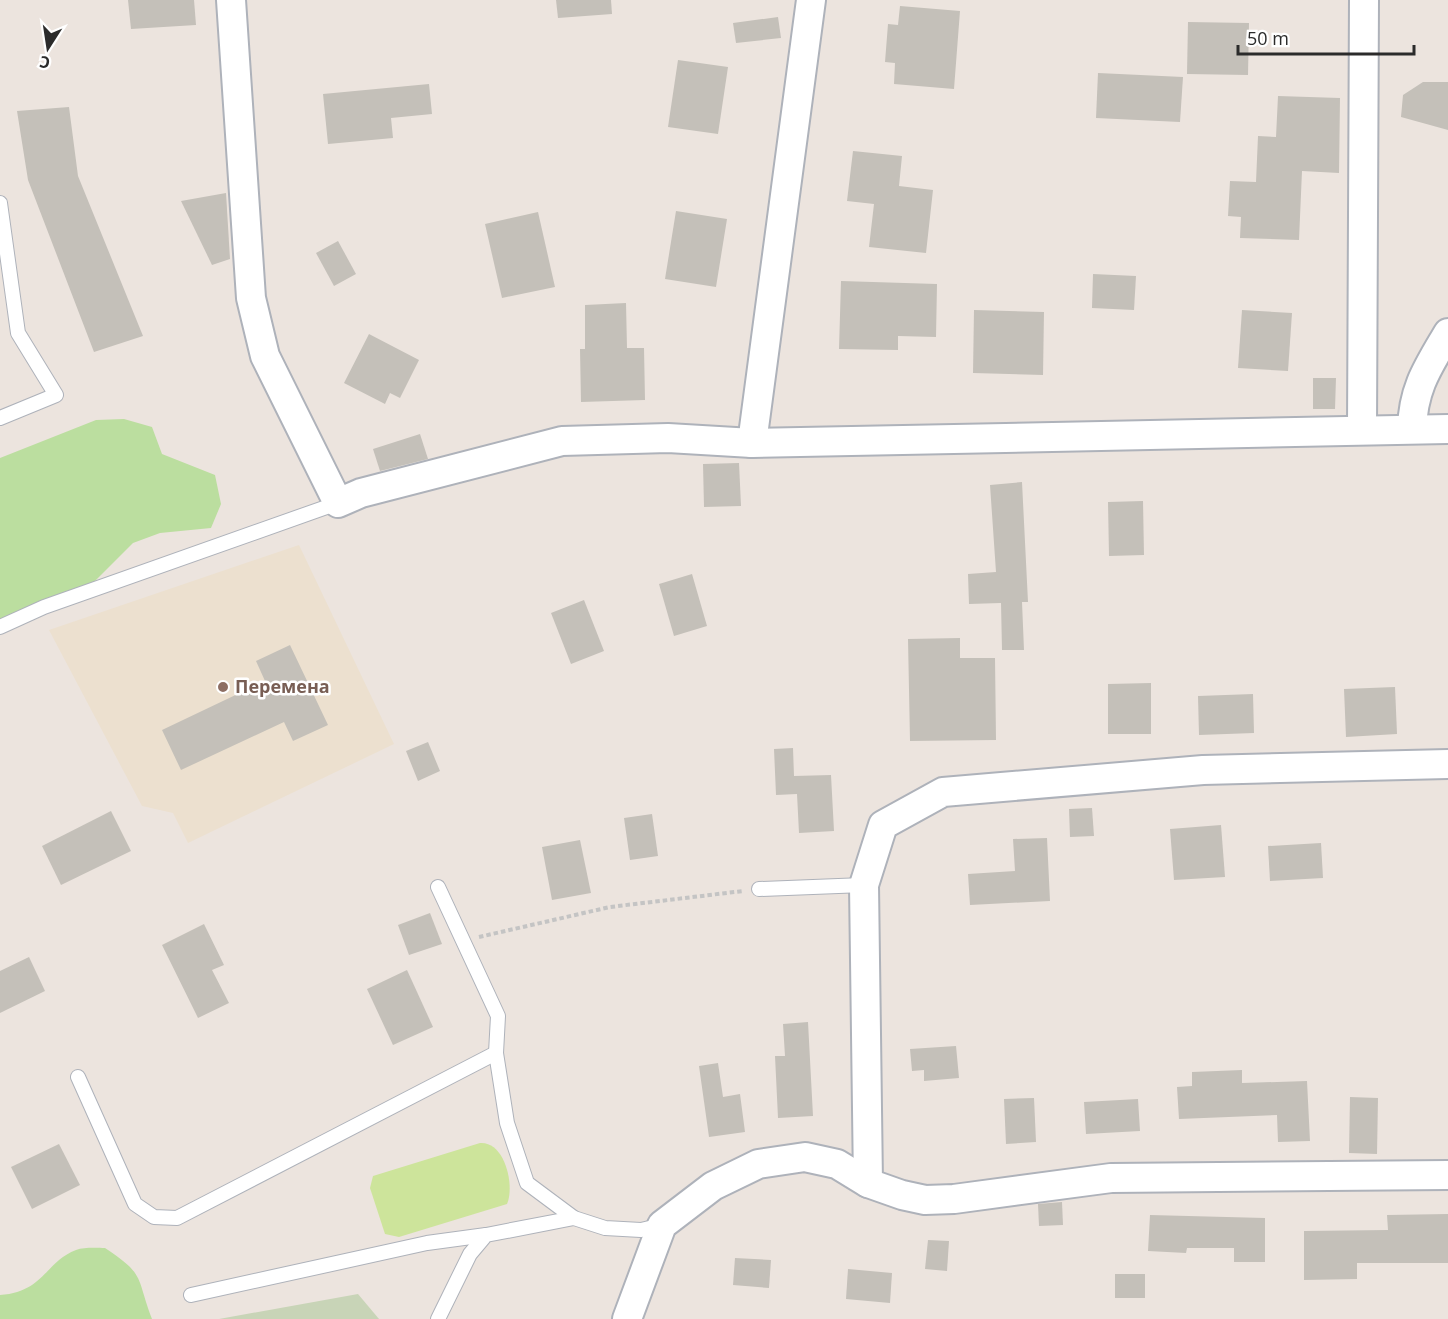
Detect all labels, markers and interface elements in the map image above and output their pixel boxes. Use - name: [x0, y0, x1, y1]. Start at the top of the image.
- north arrow: [18, 18, 78, 78]
- scale bar: [1238, 18, 1414, 56]
- text: 50 m: [1247, 26, 1289, 50]
- text: С: [38, 51, 52, 74]
- place label: Перемена: [235, 674, 330, 698]
- marker: Перемена: [216, 680, 230, 694]

